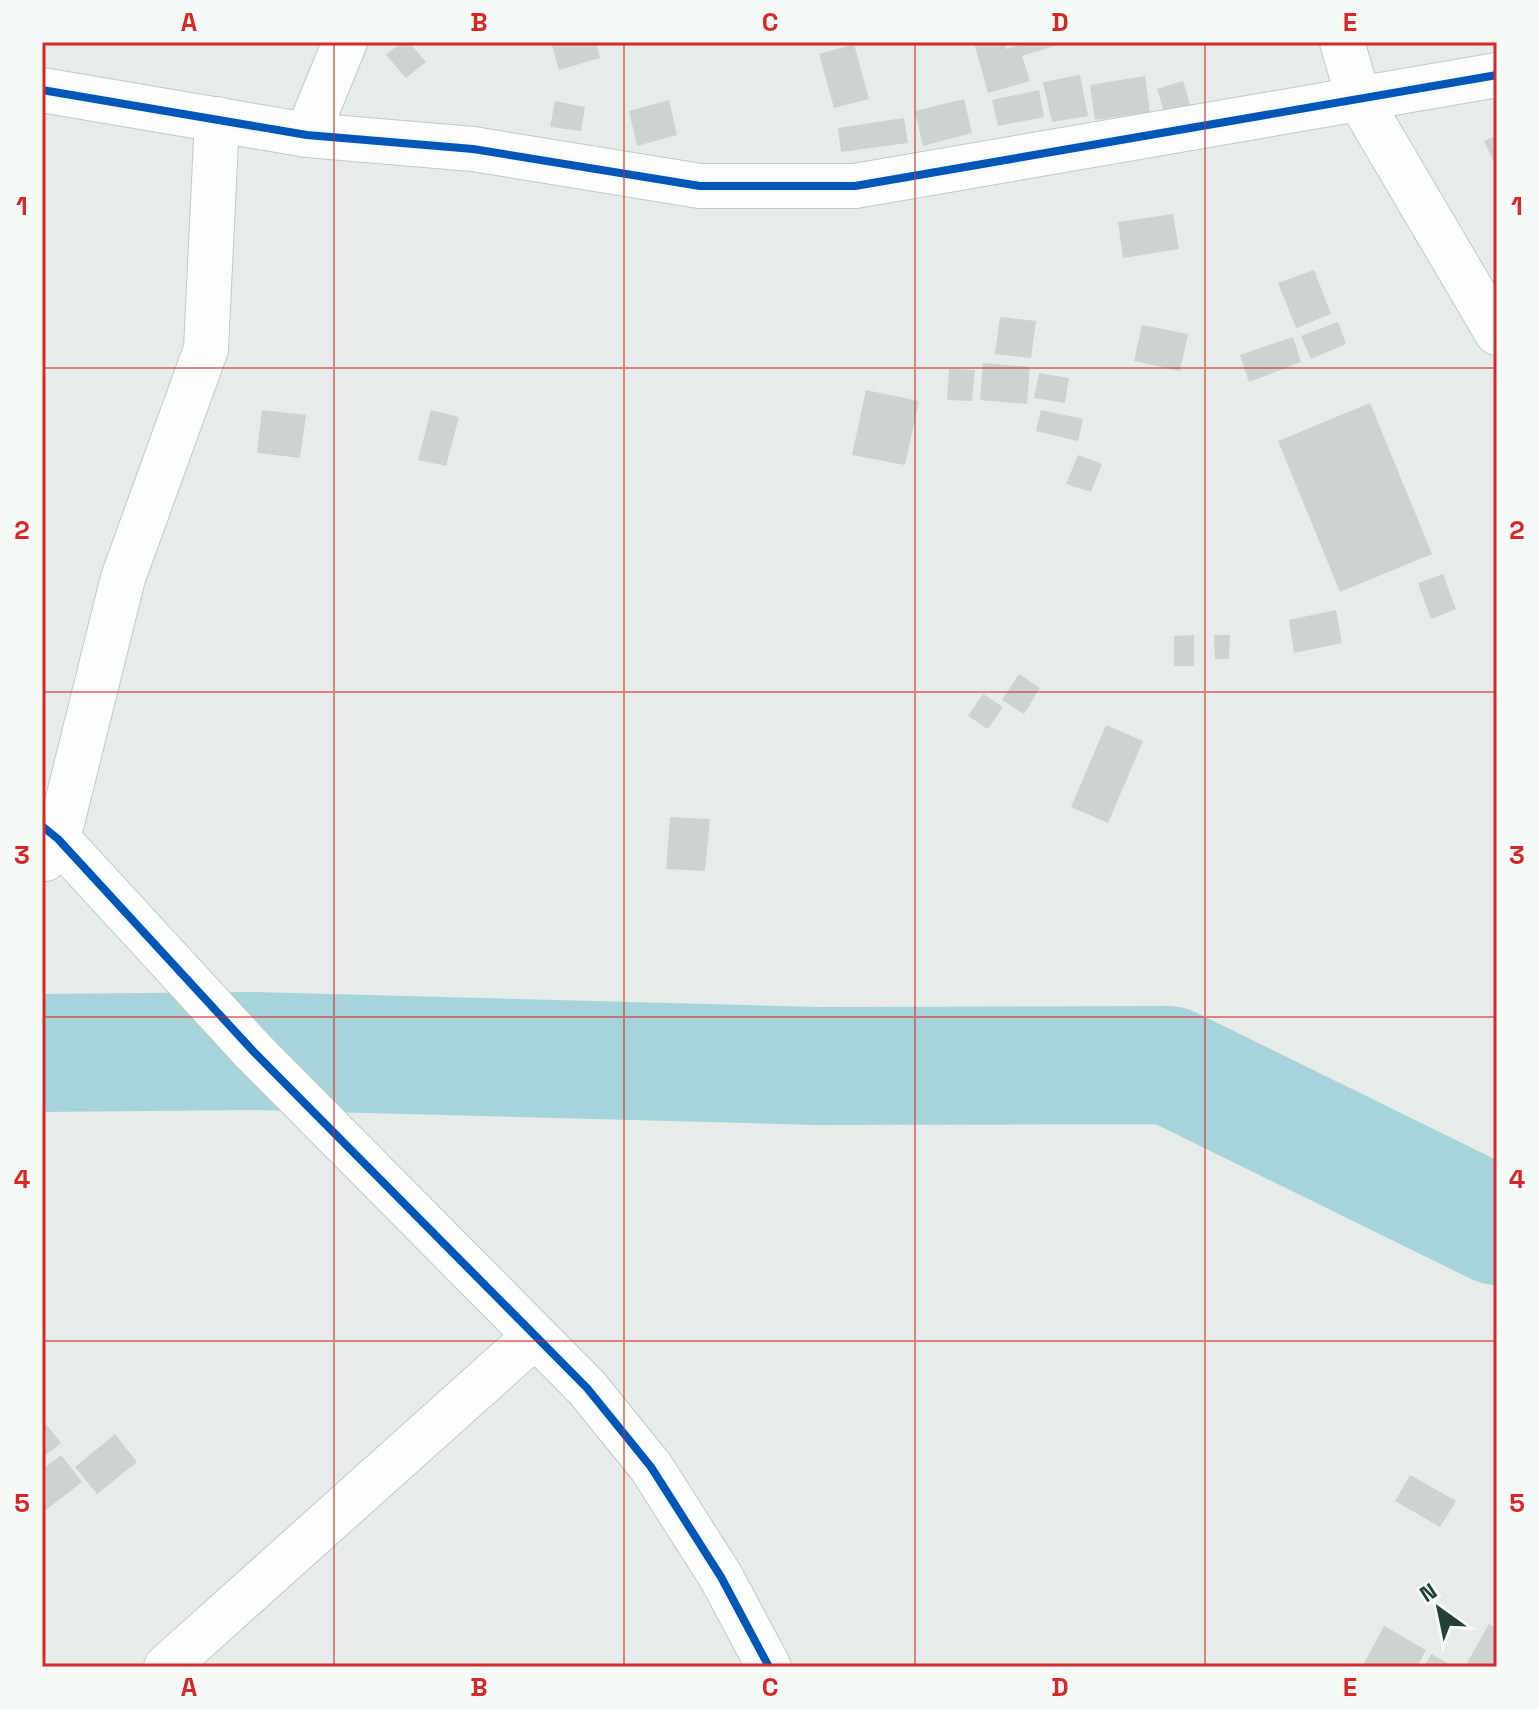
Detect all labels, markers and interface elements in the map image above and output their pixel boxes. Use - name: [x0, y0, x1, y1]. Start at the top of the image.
- text: A: [181, 5, 198, 39]
- text: B: [470, 5, 488, 39]
- text: C: [762, 5, 778, 39]
- text: D: [1051, 5, 1069, 39]
- text: E: [1343, 5, 1357, 39]
- text: 1: [16, 189, 28, 223]
- text: 1: [1511, 189, 1523, 223]
- text: 2: [14, 513, 30, 547]
- text: 2: [1509, 513, 1525, 547]
- text: 3: [14, 838, 30, 872]
- text: 3: [1509, 838, 1525, 872]
- text: 4: [14, 1162, 30, 1196]
- text: 4: [1509, 1162, 1525, 1196]
- text: 5: [14, 1486, 30, 1520]
- text: 5: [1509, 1486, 1525, 1520]
- north arrow: [1399, 1569, 1479, 1649]
- text: N: [1414, 1576, 1442, 1608]
- text: A: [181, 1670, 198, 1704]
- text: B: [470, 1670, 488, 1704]
- text: C: [762, 1670, 778, 1704]
- text: D: [1051, 1670, 1069, 1704]
- text: E: [1343, 1670, 1357, 1704]

